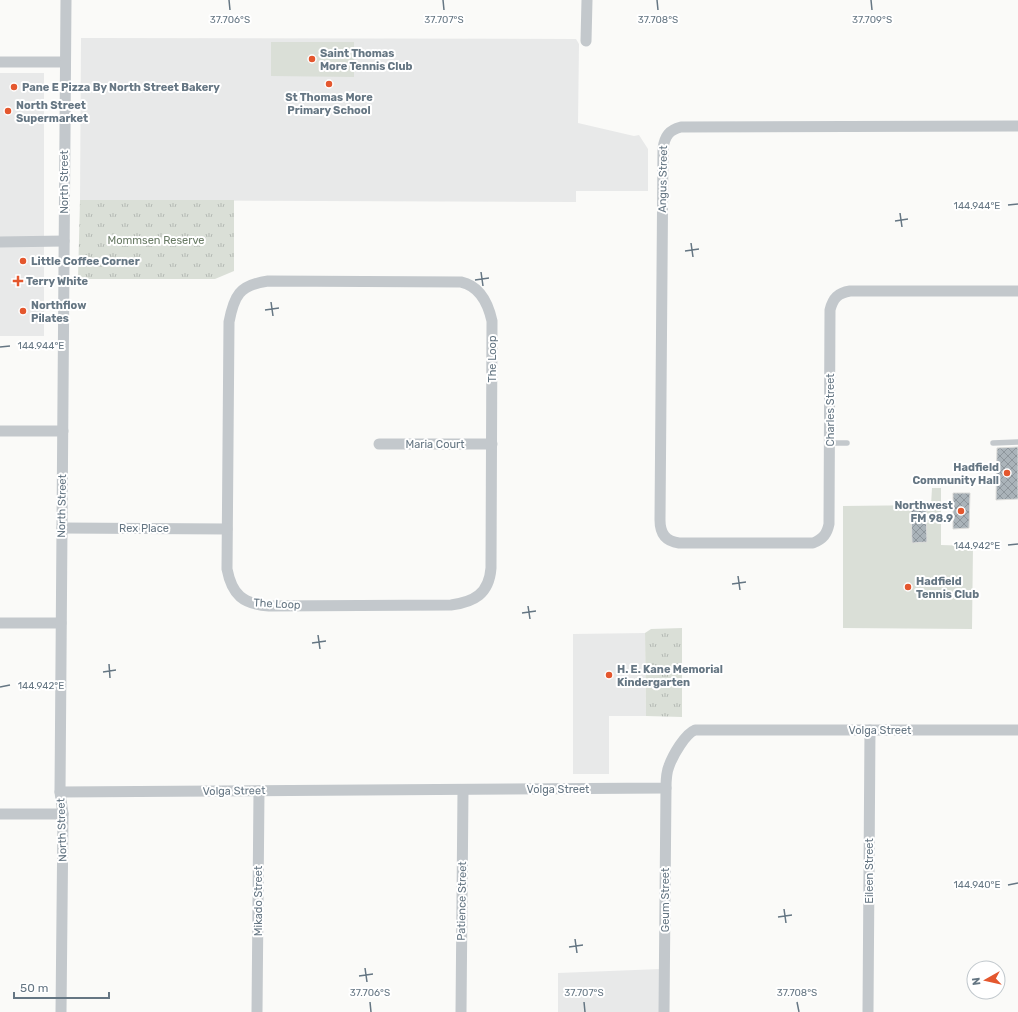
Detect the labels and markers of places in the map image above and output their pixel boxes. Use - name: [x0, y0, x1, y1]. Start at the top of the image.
- place label: Saint Thomas More Tennis Club: [320, 47, 413, 73]
- marker: Saint Thomas More Tennis Club: [307, 54, 317, 64]
- marker: St Thomas More Primary School: [324, 79, 334, 89]
- place label: Pane E Pizza By North Street Bakery: [22, 81, 220, 94]
- marker: Pane E Pizza By North Street Bakery: [9, 82, 19, 92]
- place label: St Thomas More Primary School: [285, 91, 373, 117]
- place label: North Street Supermarket: [16, 99, 88, 125]
- marker: North Street Supermarket: [3, 106, 13, 116]
- place label: Little Coffee Corner: [31, 255, 140, 268]
- marker: Little Coffee Corner: [18, 256, 28, 266]
- place label: Terry White: [26, 275, 89, 288]
- marker: Terry White: [13, 276, 23, 286]
- place label: Northflow Pilates: [31, 299, 86, 325]
- marker: Northflow Pilates: [18, 306, 28, 316]
- place label: Hadfield Community Hall: [912, 461, 999, 487]
- marker: Hadfield Community Hall: [1002, 468, 1012, 478]
- place label: Northwest FM 98.9: [894, 499, 953, 525]
- marker: Northwest FM 98.9: [956, 506, 966, 516]
- place label: Hadfield Tennis Club: [916, 575, 979, 601]
- marker: Hadfield Tennis Club: [903, 582, 913, 592]
- place label: H. E. Kane Memorial Kindergarten: [617, 663, 723, 689]
- marker: H. E. Kane Memorial Kindergarten: [604, 670, 614, 680]

